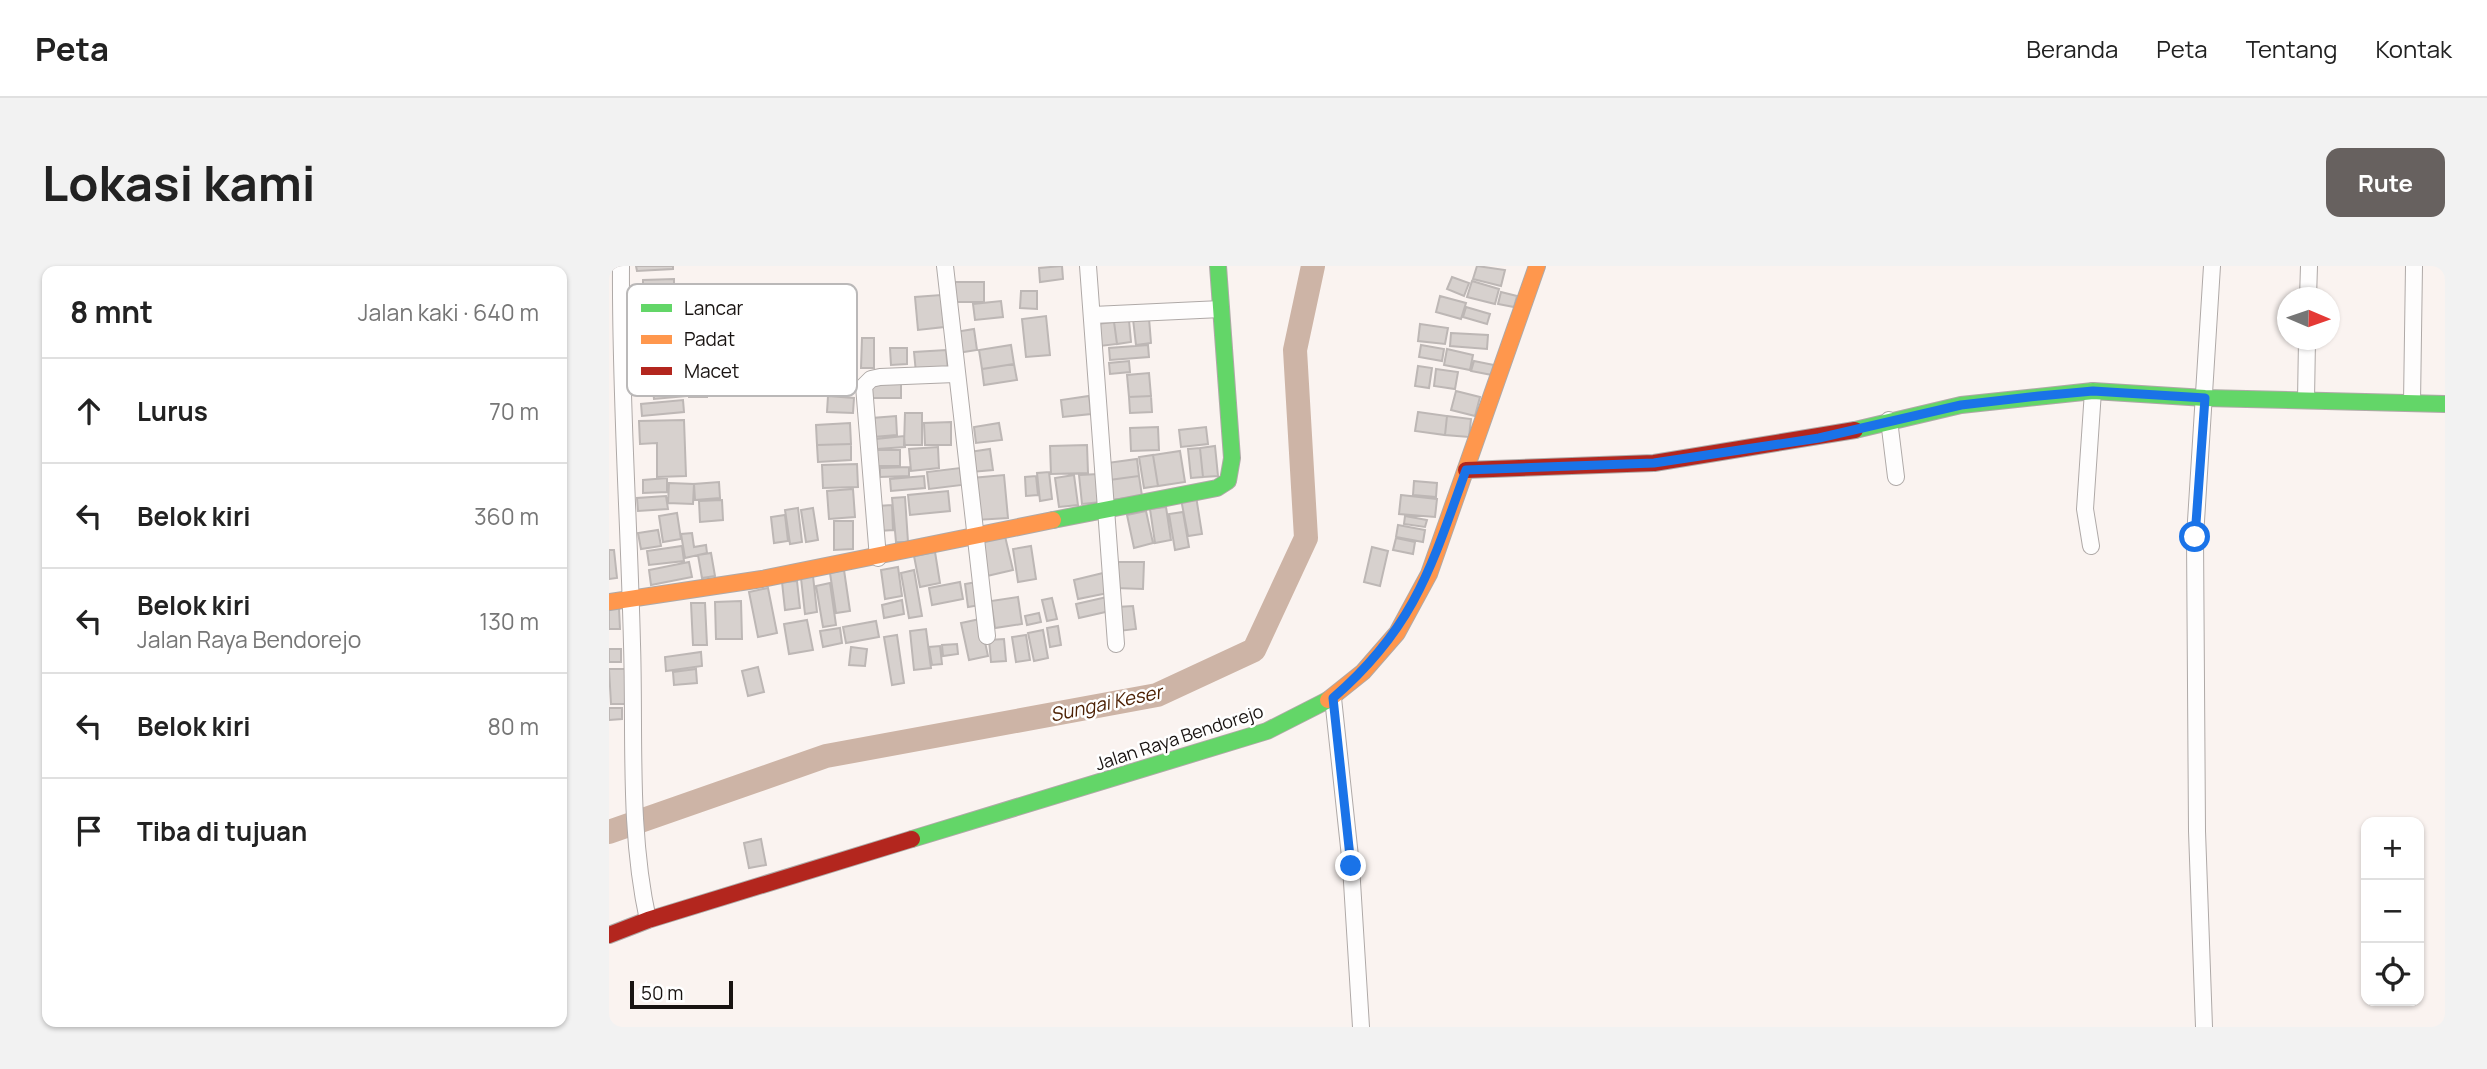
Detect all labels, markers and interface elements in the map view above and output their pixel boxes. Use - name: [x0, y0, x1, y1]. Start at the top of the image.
- text: Peta: [35, 26, 109, 71]
- text: Beranda: [2026, 32, 2118, 65]
- text: Peta: [2156, 32, 2208, 65]
- text: Tentang: [2246, 32, 2337, 65]
- text: Kontak: [2375, 32, 2452, 65]
- button: Rute: [2326, 148, 2445, 217]
- text: Lokasi kami: [42, 149, 315, 216]
- legend: [627, 284, 857, 396]
- north arrow: [2277, 287, 2340, 350]
- text: 8 mnt: [70, 291, 153, 332]
- text: Lancar: [684, 295, 743, 321]
- text: Jalan kaki · 640 m: [358, 296, 539, 328]
- text: Padat: [684, 326, 735, 352]
- text: Macet: [684, 358, 739, 384]
- icon: ahead: [70, 392, 108, 430]
- text: Lurus: [137, 393, 208, 429]
- text: 70 m: [489, 395, 539, 427]
- icon: left: [70, 497, 108, 535]
- text: Belok kiri: [137, 498, 251, 534]
- text: 360 m: [474, 500, 539, 532]
- route start: [2179, 521, 2210, 552]
- text: Belok kiri: [137, 587, 251, 623]
- icon: left: [70, 602, 108, 640]
- text: 130 m: [479, 605, 539, 637]
- text: Jalan Raya Bendorejo: [137, 623, 361, 655]
- water label: Sungai Keser: [1048, 678, 1166, 728]
- street label: Jalan Raya Bendorejo: [1092, 698, 1266, 776]
- icon: left: [70, 707, 108, 745]
- text: Belok kiri: [137, 708, 251, 744]
- text: 80 m: [488, 710, 539, 742]
- icon: arrive: [70, 812, 108, 850]
- text: Tiba di tujuan: [137, 813, 307, 849]
- map controls: [2361, 817, 2424, 1006]
- button: +: [2361, 817, 2424, 880]
- route end: [1335, 850, 1366, 881]
- button: −: [2361, 880, 2424, 943]
- button: locate: [2361, 943, 2424, 1006]
- scale bar: [630, 978, 733, 1010]
- text: 50 m: [641, 980, 683, 1006]

